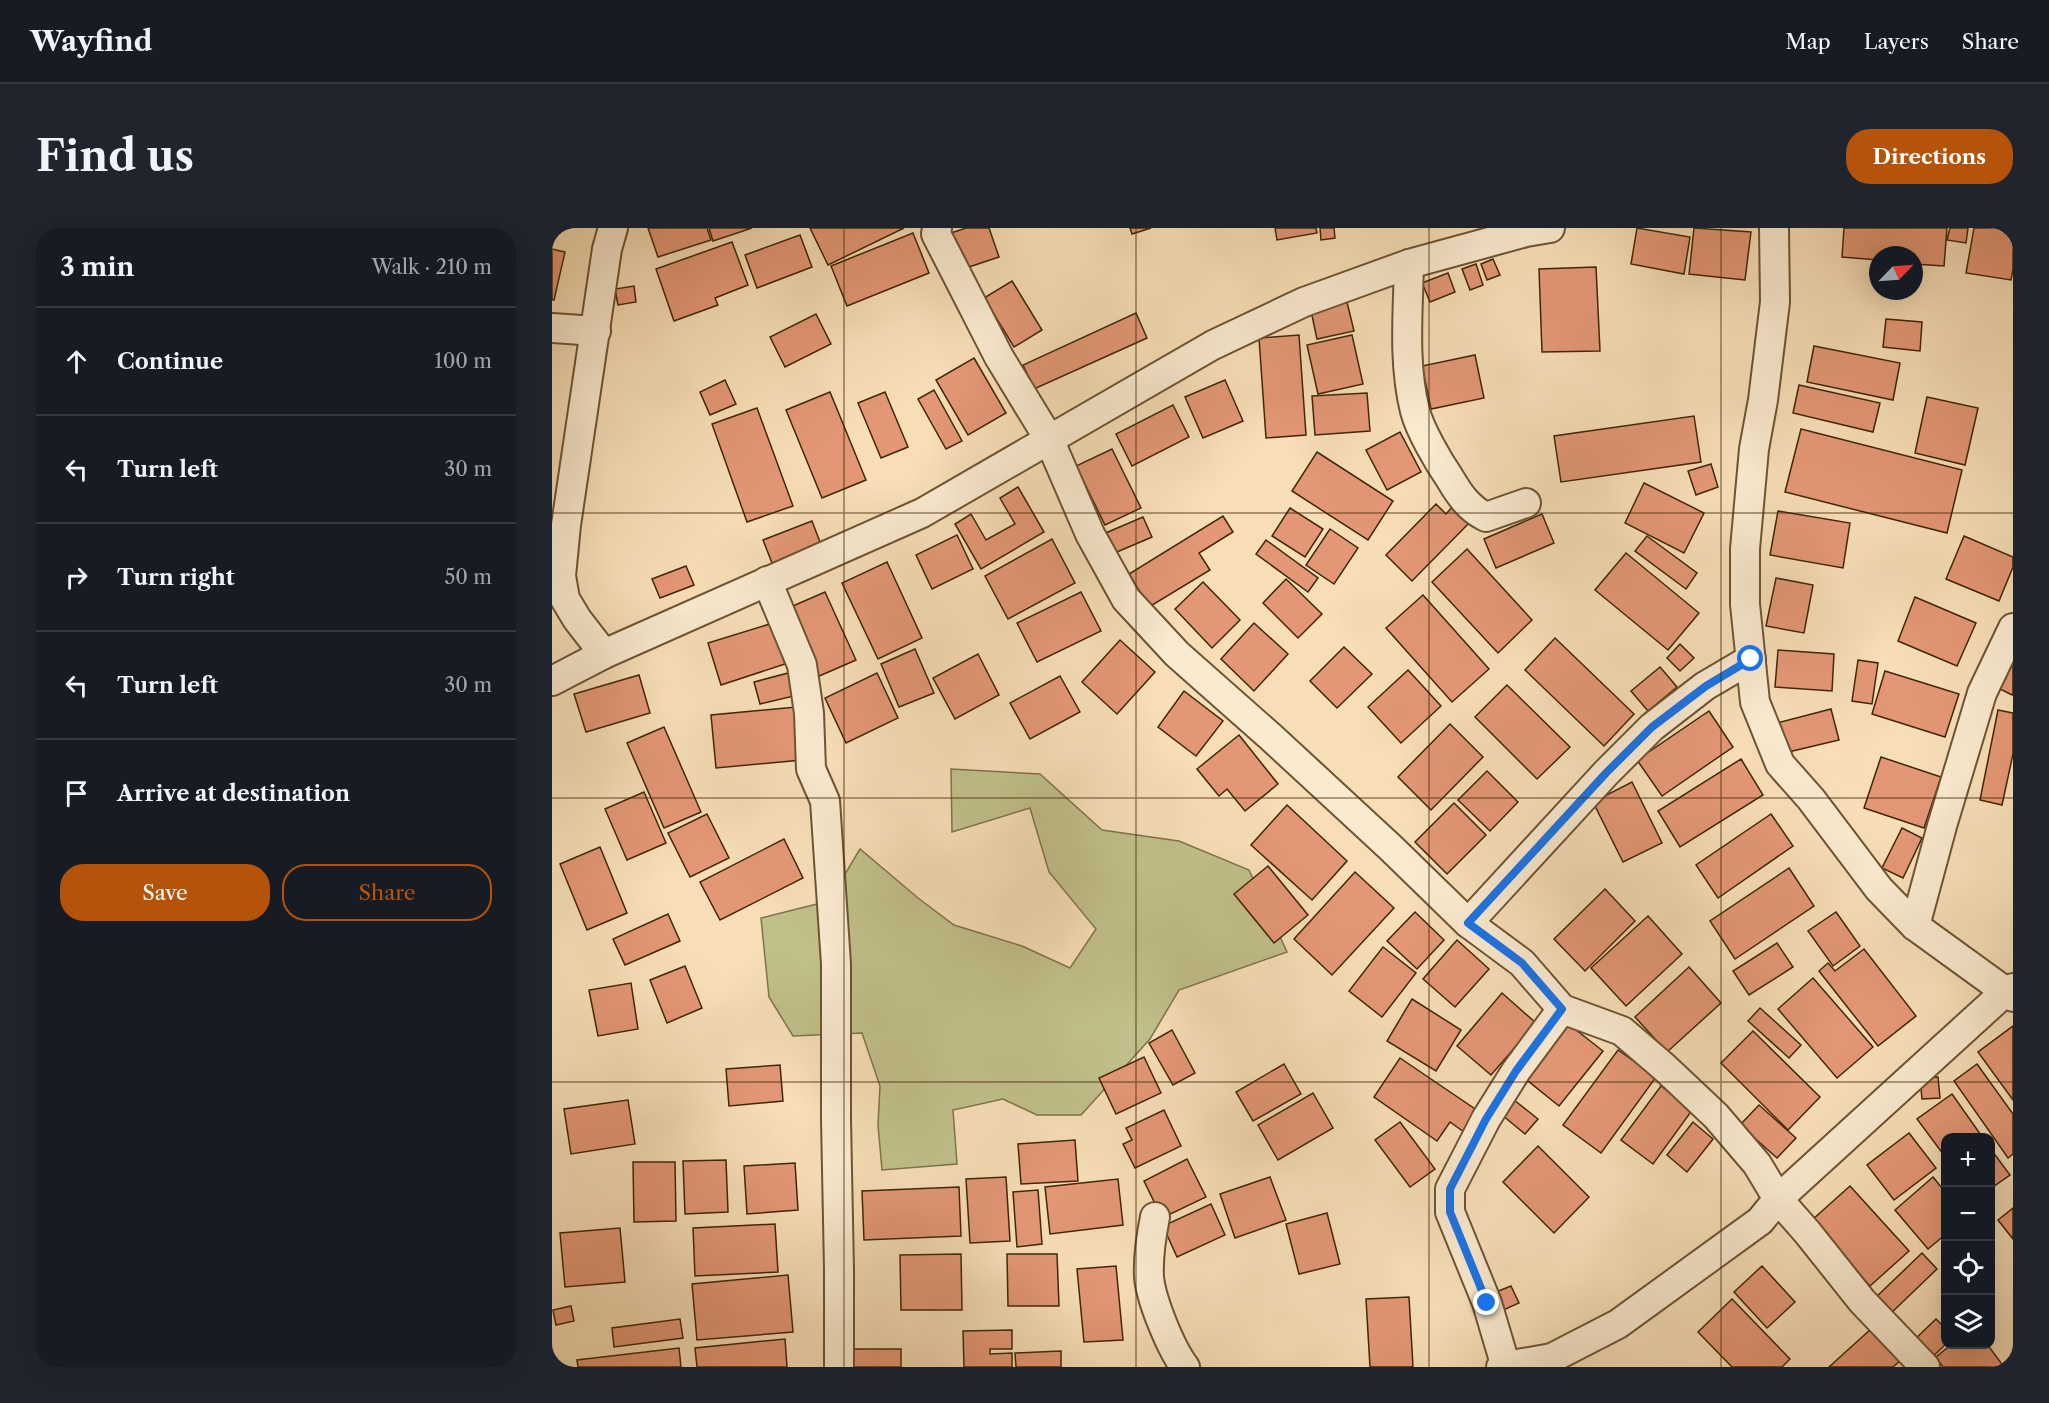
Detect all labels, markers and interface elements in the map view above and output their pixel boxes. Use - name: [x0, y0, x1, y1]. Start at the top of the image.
- text: Wayfind: [30, 24, 152, 58]
- text: Map: [1786, 29, 1831, 54]
- text: Layers: [1864, 29, 1929, 54]
- text: Share: [1962, 29, 2019, 54]
- button: Directions: [1846, 129, 2013, 184]
- text: Find us: [36, 130, 194, 182]
- north arrow: [1869, 246, 1923, 300]
- text: 3 min: [60, 251, 134, 283]
- text: Walk · 210 m: [371, 255, 492, 279]
- icon: ahead: [60, 345, 93, 378]
- text: Continue: [117, 348, 223, 375]
- text: 100 m: [434, 349, 492, 373]
- icon: left: [60, 453, 93, 486]
- text: Turn left: [117, 456, 218, 483]
- text: 30 m: [444, 457, 492, 481]
- icon: right: [60, 561, 93, 594]
- text: Turn right: [117, 564, 235, 591]
- text: 50 m: [445, 565, 492, 589]
- route start: [1737, 645, 1763, 671]
- icon: left: [60, 669, 93, 702]
- text: Turn left: [117, 672, 218, 699]
- text: 30 m: [444, 673, 492, 697]
- icon: arrive: [60, 777, 93, 810]
- text: Arrive at destination: [117, 780, 350, 807]
- button: Save: [60, 864, 270, 921]
- button: Share: [282, 864, 492, 921]
- map controls: [1941, 1133, 1995, 1349]
- button: +: [1941, 1133, 1995, 1187]
- button: −: [1941, 1187, 1995, 1241]
- button: locate: [1941, 1241, 1995, 1295]
- route end: [1473, 1289, 1499, 1315]
- button: layers: [1941, 1295, 1995, 1349]

